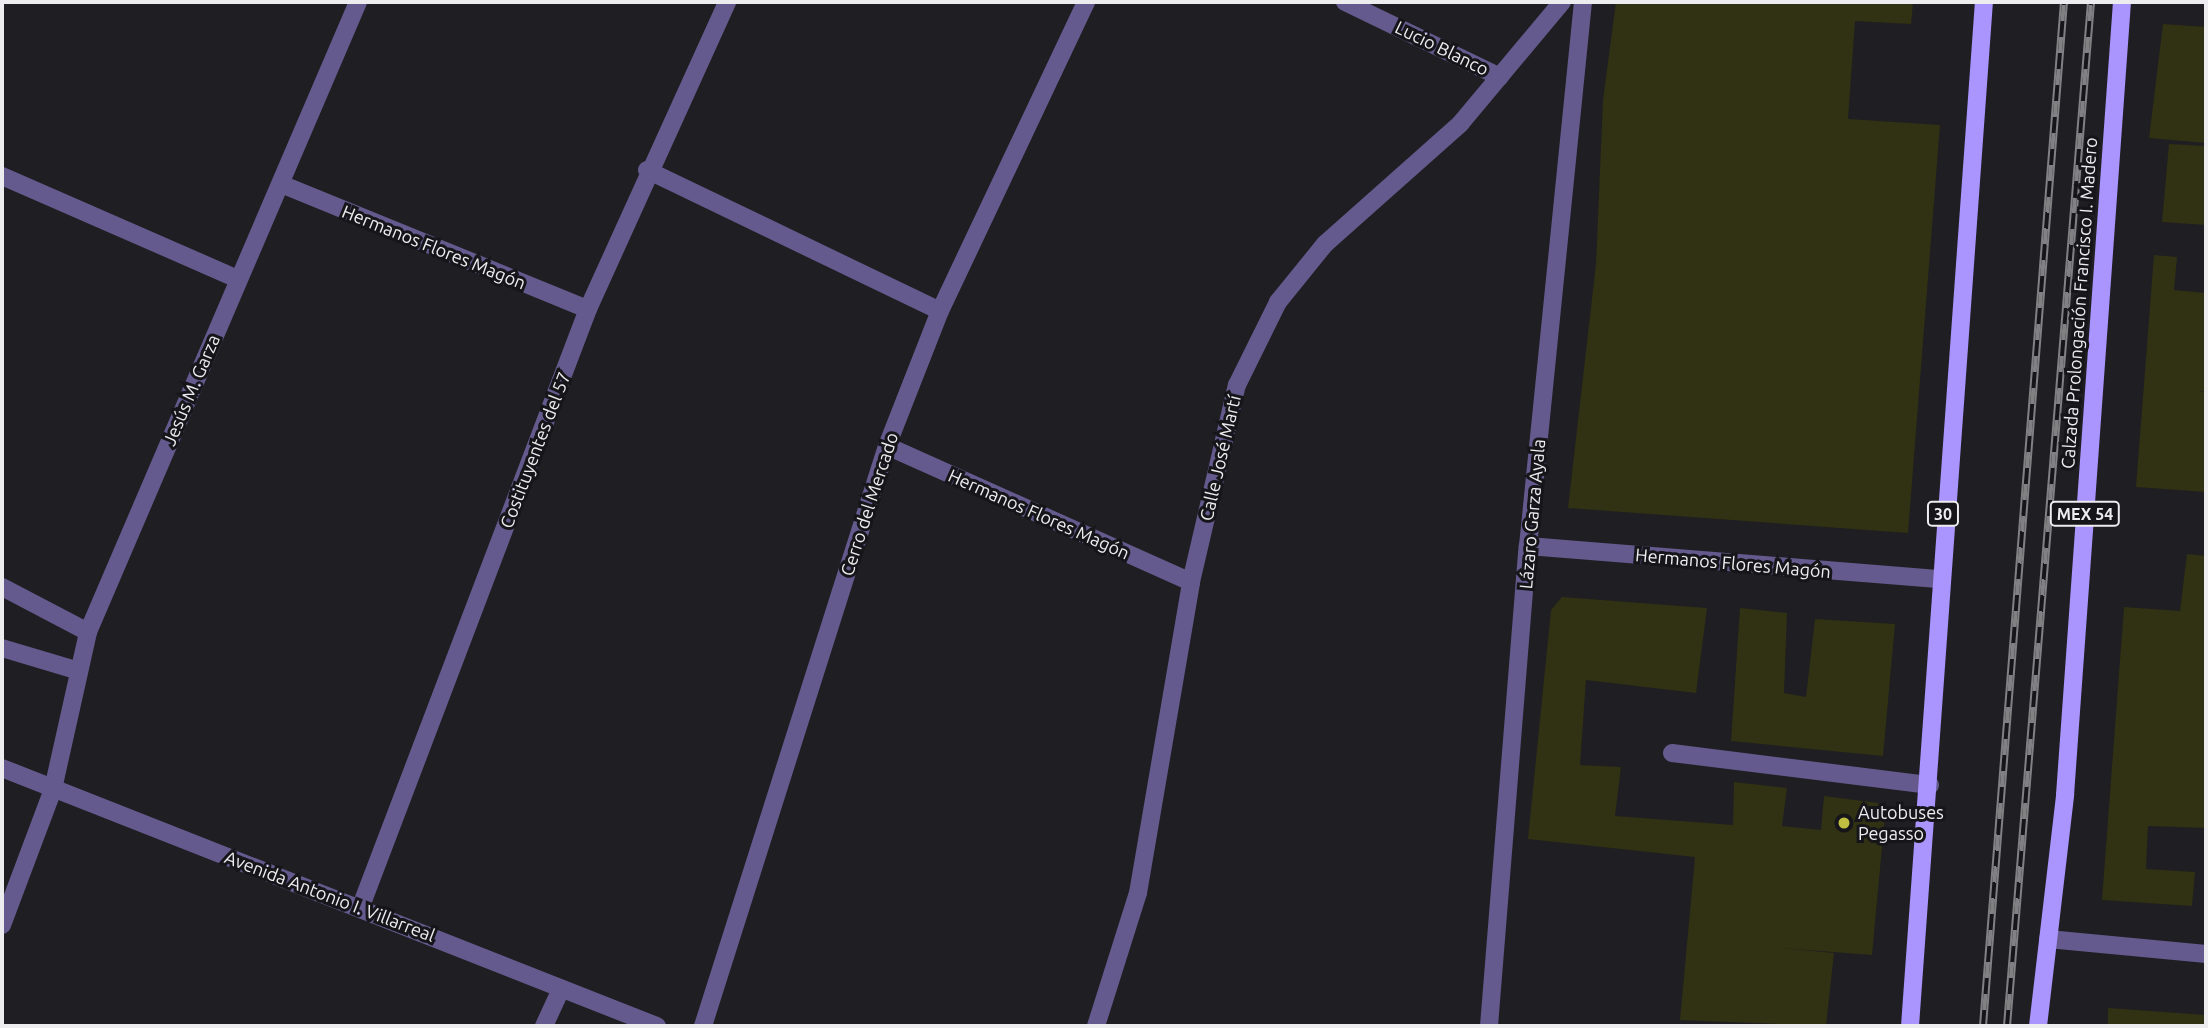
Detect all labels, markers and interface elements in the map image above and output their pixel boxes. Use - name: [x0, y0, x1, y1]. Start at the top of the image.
- street label: Lucio Blanco: [1392, 16, 1492, 80]
- street label: Calzada Prolongación Francisco I. Madero: [2057, 137, 2101, 469]
- street label: Hermanos Flores Magón: [339, 200, 529, 294]
- street label: Jesús M. Garza: [158, 331, 224, 449]
- street label: Costituyentes del 57: [495, 369, 575, 531]
- street label: Calle José Martí: [1195, 393, 1245, 523]
- street label: Cerro del Mercado: [836, 430, 902, 578]
- street label: Lázaro Garza Ayala: [1515, 438, 1549, 590]
- street label: Hermanos Flores Magón: [945, 464, 1133, 564]
- road number: 30: [1926, 502, 1960, 526]
- road number: MEX 54: [2048, 502, 2122, 526]
- street label: Hermanos Flores Magón: [1634, 544, 1832, 582]
- place label: Autobuses Pegasso: [1858, 802, 1944, 844]
- marker: Autobuses Pegasso: [1836, 815, 1852, 831]
- street label: Avenida Antonio I. Villarreal: [222, 846, 438, 946]

